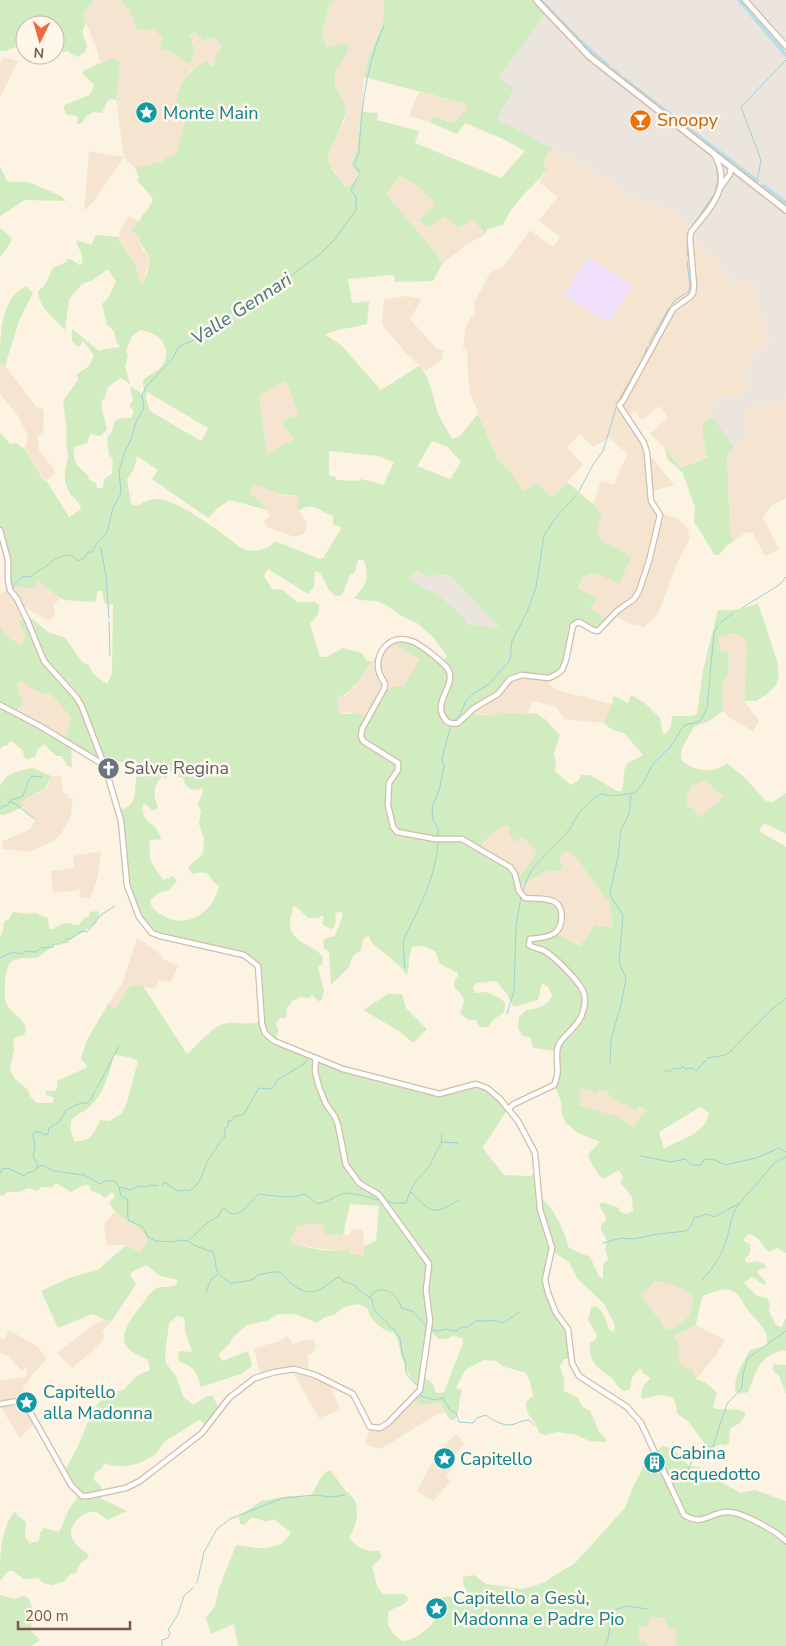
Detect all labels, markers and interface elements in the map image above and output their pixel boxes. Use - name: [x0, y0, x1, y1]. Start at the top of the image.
- north arrow: [15, 15, 65, 65]
- text: N: [33, 43, 45, 62]
- place icon: Monte Main: [135, 101, 159, 125]
- place label: Monte Main: [163, 101, 258, 125]
- bar icon: Snoopy: [629, 108, 653, 132]
- place label: Snoopy: [657, 108, 719, 132]
- water label: Valle Gennari: [186, 266, 297, 351]
- church icon: Salve Regina: [96, 756, 120, 780]
- place label: Salve Regina: [124, 756, 229, 780]
- place label: Capitello alla Madonna: [43, 1380, 153, 1425]
- place icon: Capitello alla Madonna: [15, 1390, 39, 1414]
- place label: Cabina acquedotto: [670, 1441, 761, 1486]
- place icon: Capitello: [432, 1447, 456, 1471]
- place label: Capitello: [460, 1447, 532, 1471]
- building icon: Cabina acquedotto: [642, 1451, 666, 1475]
- place label: Capitello a Gesù, Madonna e Padre Pio: [453, 1586, 624, 1631]
- place icon: Capitello a Gesù, Madonna e Padre Pio: [425, 1596, 449, 1620]
- scale bar: [18, 1598, 130, 1630]
- text: 200 m: [25, 1606, 69, 1626]

